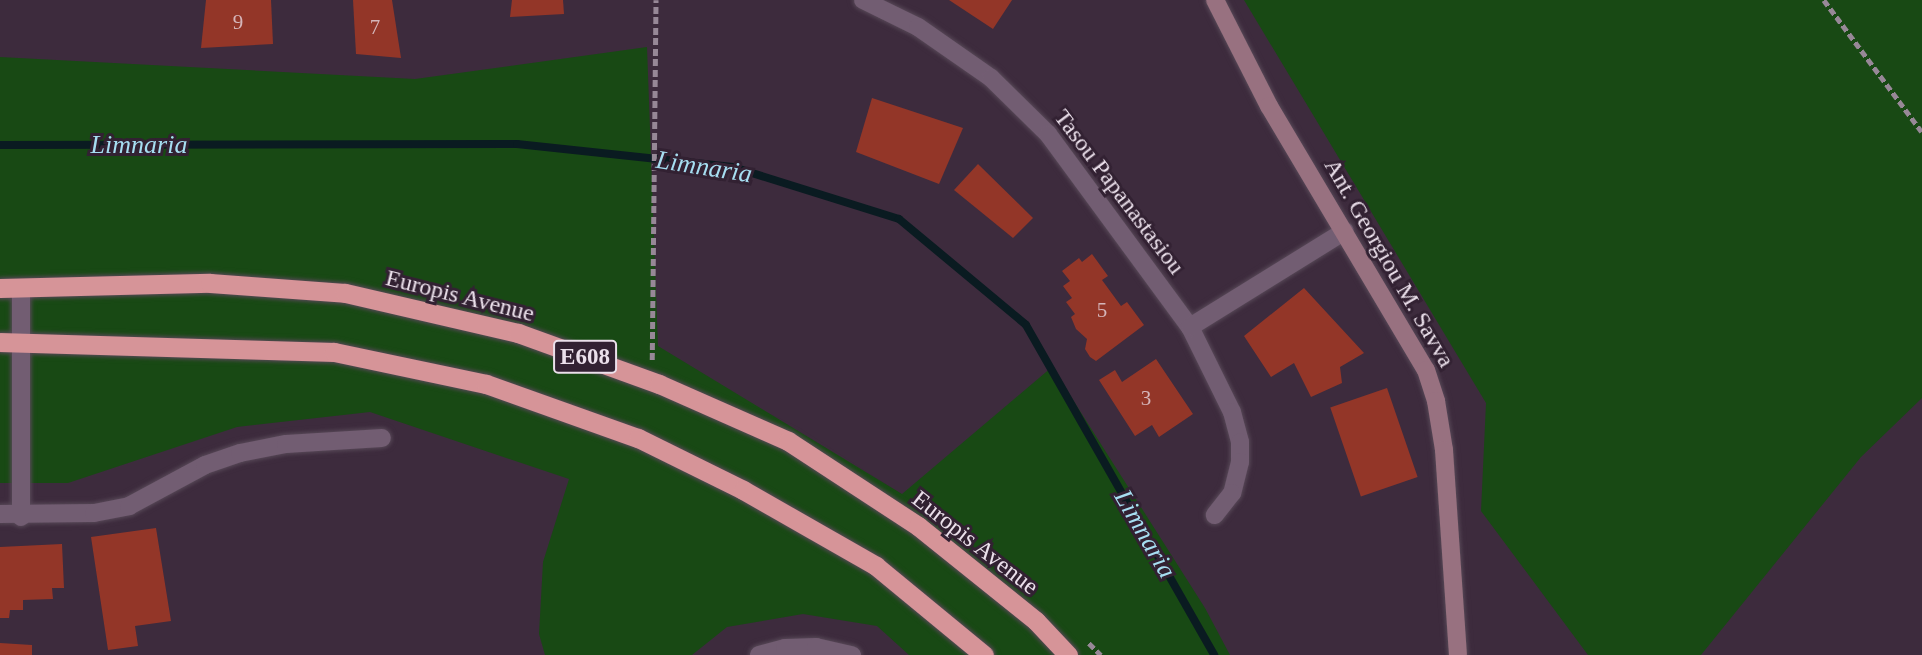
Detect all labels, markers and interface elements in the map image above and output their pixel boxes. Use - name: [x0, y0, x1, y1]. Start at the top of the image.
- house number: 9: [233, 9, 243, 35]
- house number: 7: [370, 14, 380, 40]
- street label: Tasou Papanastasiou: [1048, 104, 1190, 280]
- water label: Limnaria: [91, 129, 187, 161]
- water label: Limnaria: [654, 144, 754, 190]
- street label: Ant. Georgiou M. Savva: [1317, 154, 1461, 372]
- street label: Europis Avenue: [382, 263, 538, 329]
- house number: 5: [1097, 297, 1107, 323]
- road number: E608: [552, 338, 618, 376]
- house number: 3: [1141, 385, 1151, 411]
- street label: Europis Avenue: [906, 484, 1044, 602]
- water label: Limnaria: [1107, 484, 1183, 584]

